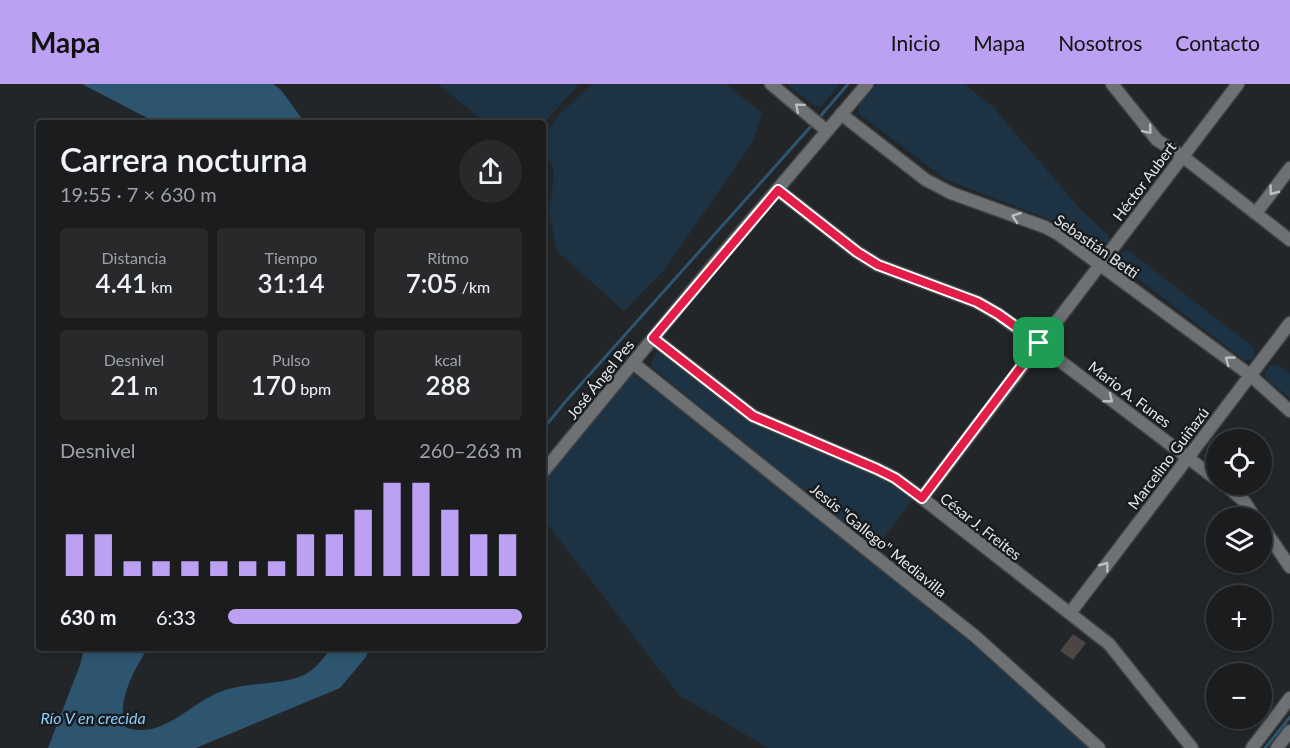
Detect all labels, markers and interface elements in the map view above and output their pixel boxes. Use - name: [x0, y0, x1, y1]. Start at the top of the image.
- text: Mapa: [30, 25, 100, 59]
- text: Inicio: [891, 30, 940, 55]
- text: Mapa: [973, 30, 1025, 55]
- text: Nosotros: [1058, 30, 1142, 55]
- text: Contacto: [1175, 30, 1260, 55]
- one-way arrow: [795, 104, 806, 115]
- one-way arrow: [1141, 123, 1152, 134]
- street label: Héctor Aubert: [1108, 138, 1180, 224]
- text: Carrera nocturna: [60, 139, 308, 179]
- button: share: [459, 140, 522, 203]
- text: 19:55 · 7 × 630 m: [60, 182, 217, 206]
- one-way arrow: [1269, 184, 1280, 195]
- street label: Sebastián Betti: [1051, 210, 1143, 282]
- one-way arrow: [1012, 211, 1022, 224]
- text: Distancia: [102, 248, 166, 267]
- text: Tiempo: [265, 248, 317, 267]
- text: Ritmo: [427, 248, 469, 267]
- text: 4.41: [96, 267, 147, 299]
- text: 31:14: [258, 267, 324, 299]
- text: 7:05: [406, 267, 458, 299]
- text: km: [147, 277, 172, 296]
- text: /km: [458, 277, 490, 296]
- pin: [1013, 317, 1064, 368]
- icon: arrive: [1022, 326, 1055, 359]
- street label: José Ángel Pes: [563, 336, 637, 422]
- text: Desnivel: [104, 350, 164, 369]
- text: Pulso: [272, 350, 310, 369]
- text: kcal: [434, 350, 462, 369]
- one-way arrow: [1225, 356, 1236, 367]
- street label: Mario A. Funes: [1085, 357, 1175, 431]
- text: 21: [110, 369, 140, 401]
- text: 170: [251, 369, 296, 401]
- text: 288: [425, 369, 471, 401]
- text: m: [140, 379, 158, 398]
- text: bpm: [296, 379, 331, 398]
- one-way arrow: [1102, 391, 1113, 402]
- street label: Marcelino Guiñazú: [1124, 404, 1212, 512]
- map controls: [1206, 429, 1272, 729]
- button: locate: [1206, 429, 1272, 495]
- text: Desnivel: [60, 438, 136, 462]
- text: 260–263 m: [419, 438, 522, 462]
- street label: Jesús "Gallego" Mediavilla: [807, 479, 951, 601]
- street label: César J. Freites: [937, 489, 1025, 563]
- button: layers: [1206, 507, 1272, 573]
- one-way arrow: [1098, 561, 1109, 572]
- button: +: [1206, 585, 1272, 651]
- text: 630 m: [60, 605, 116, 629]
- text: 6:33: [156, 605, 196, 629]
- button: −: [1206, 663, 1272, 729]
- water label: Río V en crecida: [40, 708, 146, 727]

